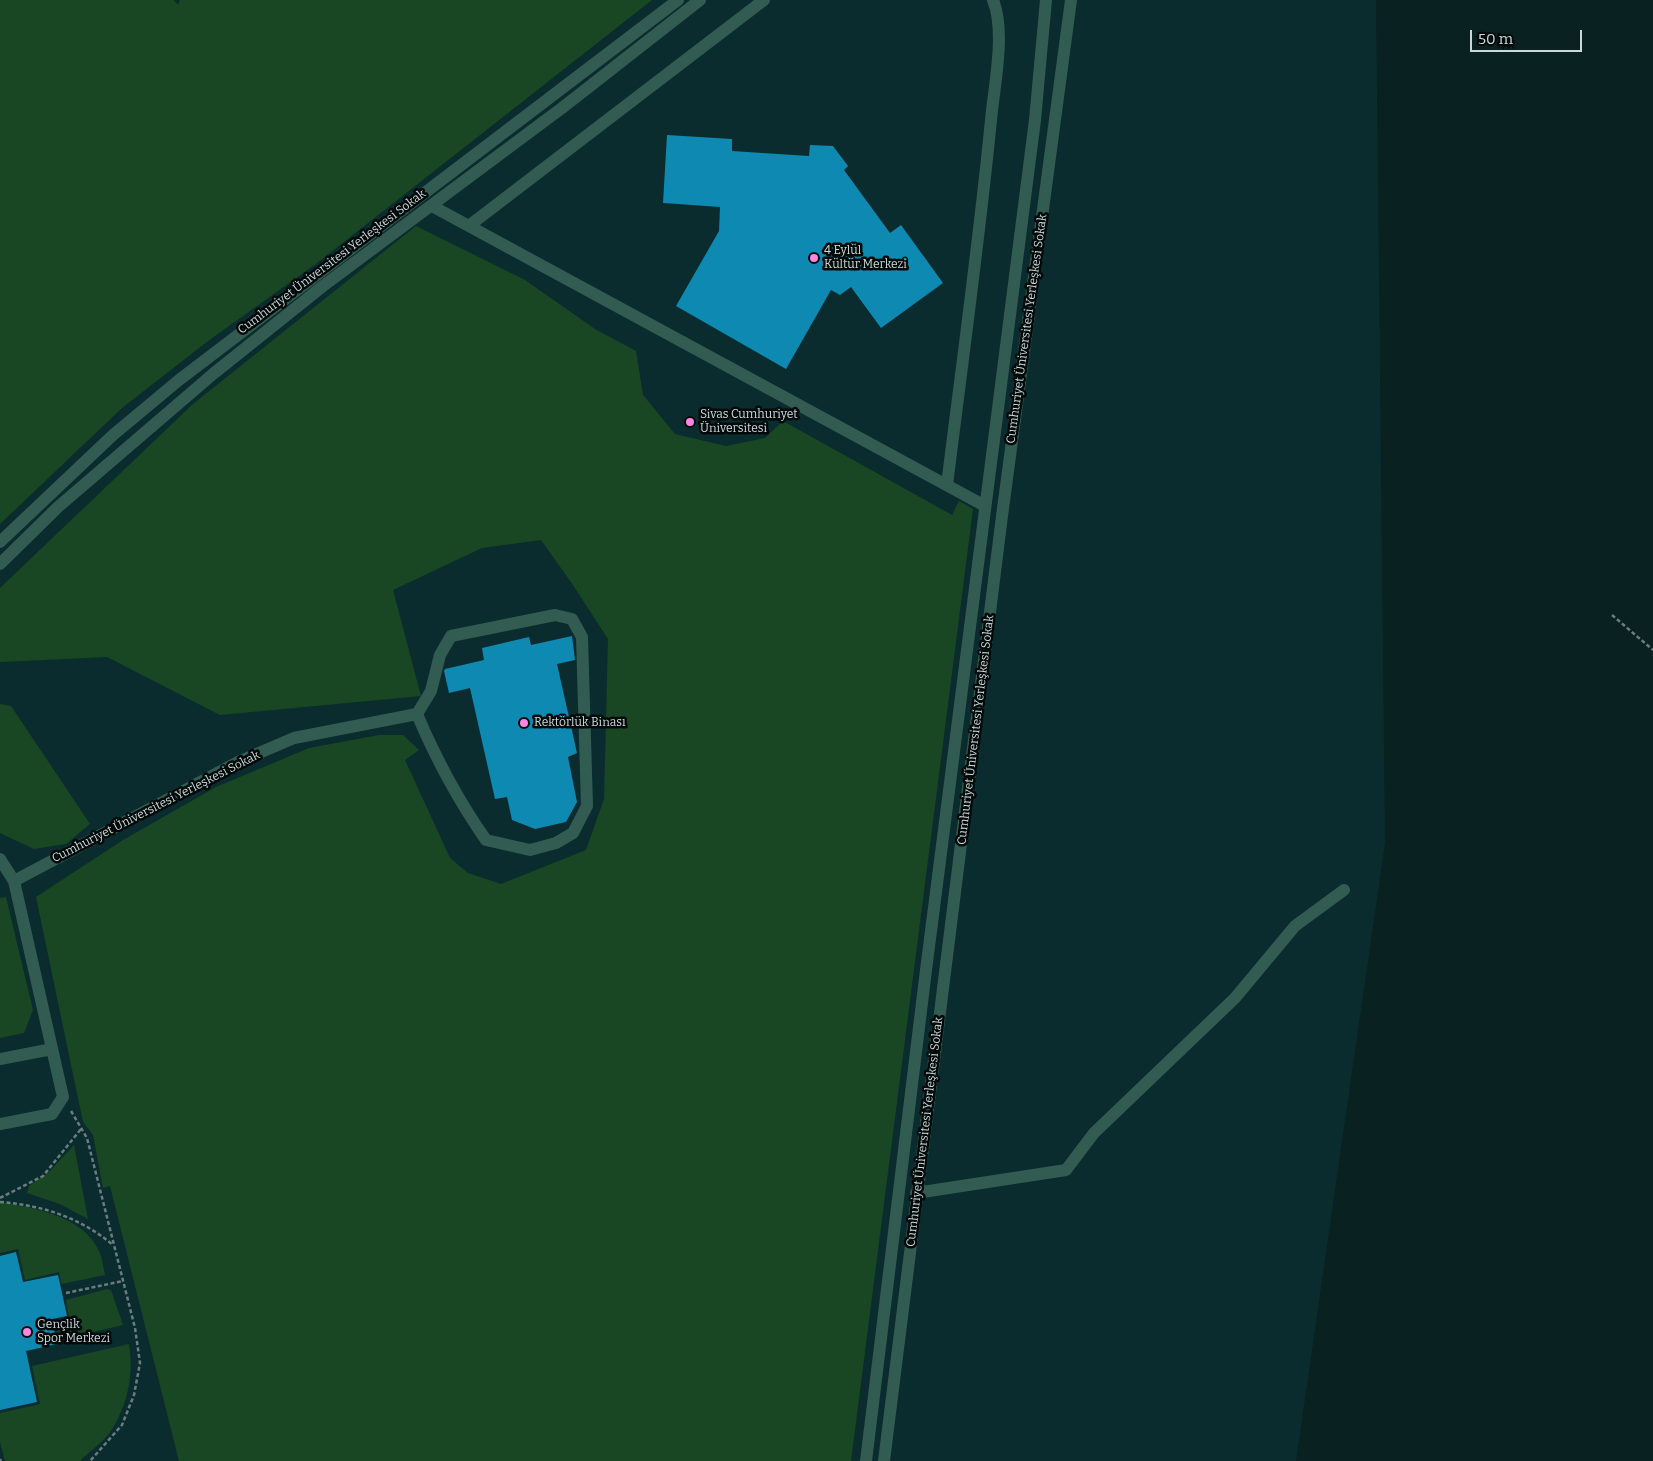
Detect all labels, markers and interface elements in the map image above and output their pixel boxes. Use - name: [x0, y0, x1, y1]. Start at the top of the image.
- scale bar: [1473, 20, 1586, 52]
- text: 50 m: [1478, 30, 1513, 48]
- street label: Cumhuriyet Üniversitesi Yerleşkesi Sokak: [235, 187, 429, 337]
- street label: Cumhuriyet Üniversitesi Yerleşkesi Sokak: [1004, 213, 1050, 445]
- place label: 4 Eylül Kültür Merkezi: [824, 244, 907, 272]
- marker: 4 Eylül Kültür Merkezi: [808, 252, 820, 264]
- place label: Sivas Cumhuriyet Üniversitesi: [700, 408, 798, 436]
- marker: Sivas Cumhuriyet Üniversitesi: [684, 416, 696, 428]
- street label: Cumhuriyet Üniversitesi Yerleşkesi Sokak: [955, 614, 997, 846]
- place label: Rektörlük Binası: [534, 716, 626, 730]
- marker: Rektörlük Binası: [518, 717, 530, 729]
- street label: Cumhuriyet Üniversitesi Yerleşkesi Sokak: [50, 748, 262, 866]
- street label: Cumhuriyet Üniversitesi Yerleşkesi Sokak: [904, 1016, 946, 1248]
- place label: Gençlik Spor Merkezi: [37, 1318, 110, 1346]
- marker: Gençlik Spor Merkezi: [21, 1326, 33, 1338]

